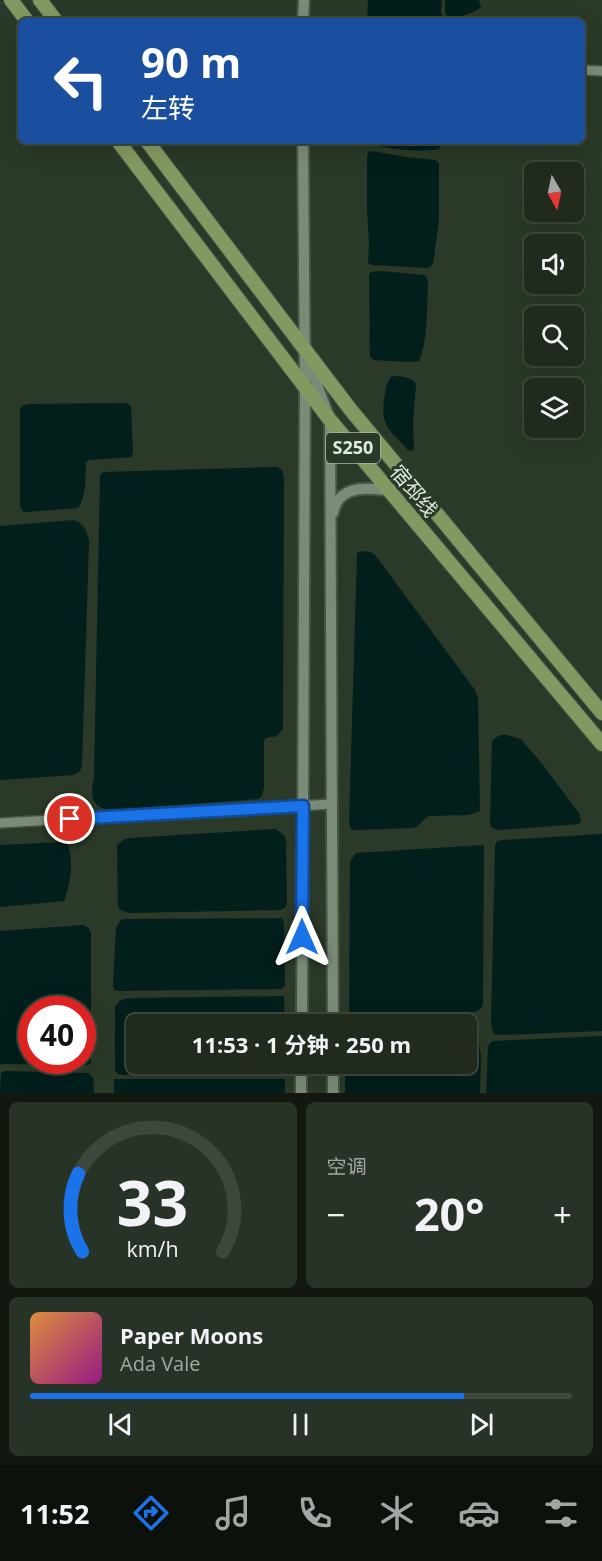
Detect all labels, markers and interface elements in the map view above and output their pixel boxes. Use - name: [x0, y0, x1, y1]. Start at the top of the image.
- text: 90 m: [141, 33, 241, 90]
- icon: left: [42, 42, 120, 120]
- text: 左转: [141, 89, 195, 126]
- north arrow: [524, 162, 584, 222]
- map controls: [524, 162, 584, 438]
- button: sound: [524, 234, 584, 294]
- button: search: [524, 306, 584, 366]
- button: layers: [524, 378, 584, 438]
- road number: S250: [326, 433, 380, 463]
- street label: 宿邳线: [385, 459, 444, 522]
- pin: [44, 793, 95, 844]
- icon: arrive: [53, 802, 86, 835]
- position arrow: [270, 905, 334, 969]
- speed limit sign: 40: [18, 996, 96, 1074]
- text: 11:53 · 1 分钟 · 250 m: [192, 1029, 411, 1059]
- text: 空调: [327, 1153, 367, 1180]
- text: 33: [117, 1159, 188, 1244]
- text: 20°: [414, 1183, 485, 1244]
- text: −: [327, 1192, 345, 1237]
- text: +: [553, 1192, 572, 1237]
- text: km/h: [127, 1234, 179, 1263]
- text: Paper Moons: [120, 1320, 263, 1350]
- text: Ada Vale: [120, 1350, 201, 1377]
- icon: previous: [104, 1408, 137, 1441]
- icon: pause: [284, 1408, 317, 1441]
- icon: next: [465, 1408, 498, 1441]
- icon: directions: [130, 1492, 172, 1534]
- icon: music: [212, 1492, 254, 1534]
- icon: phone: [294, 1492, 336, 1534]
- icon: climate: [376, 1492, 418, 1534]
- icon: car: [458, 1492, 500, 1534]
- icon: filters: [540, 1492, 582, 1534]
- text: 11:52: [20, 1495, 89, 1532]

